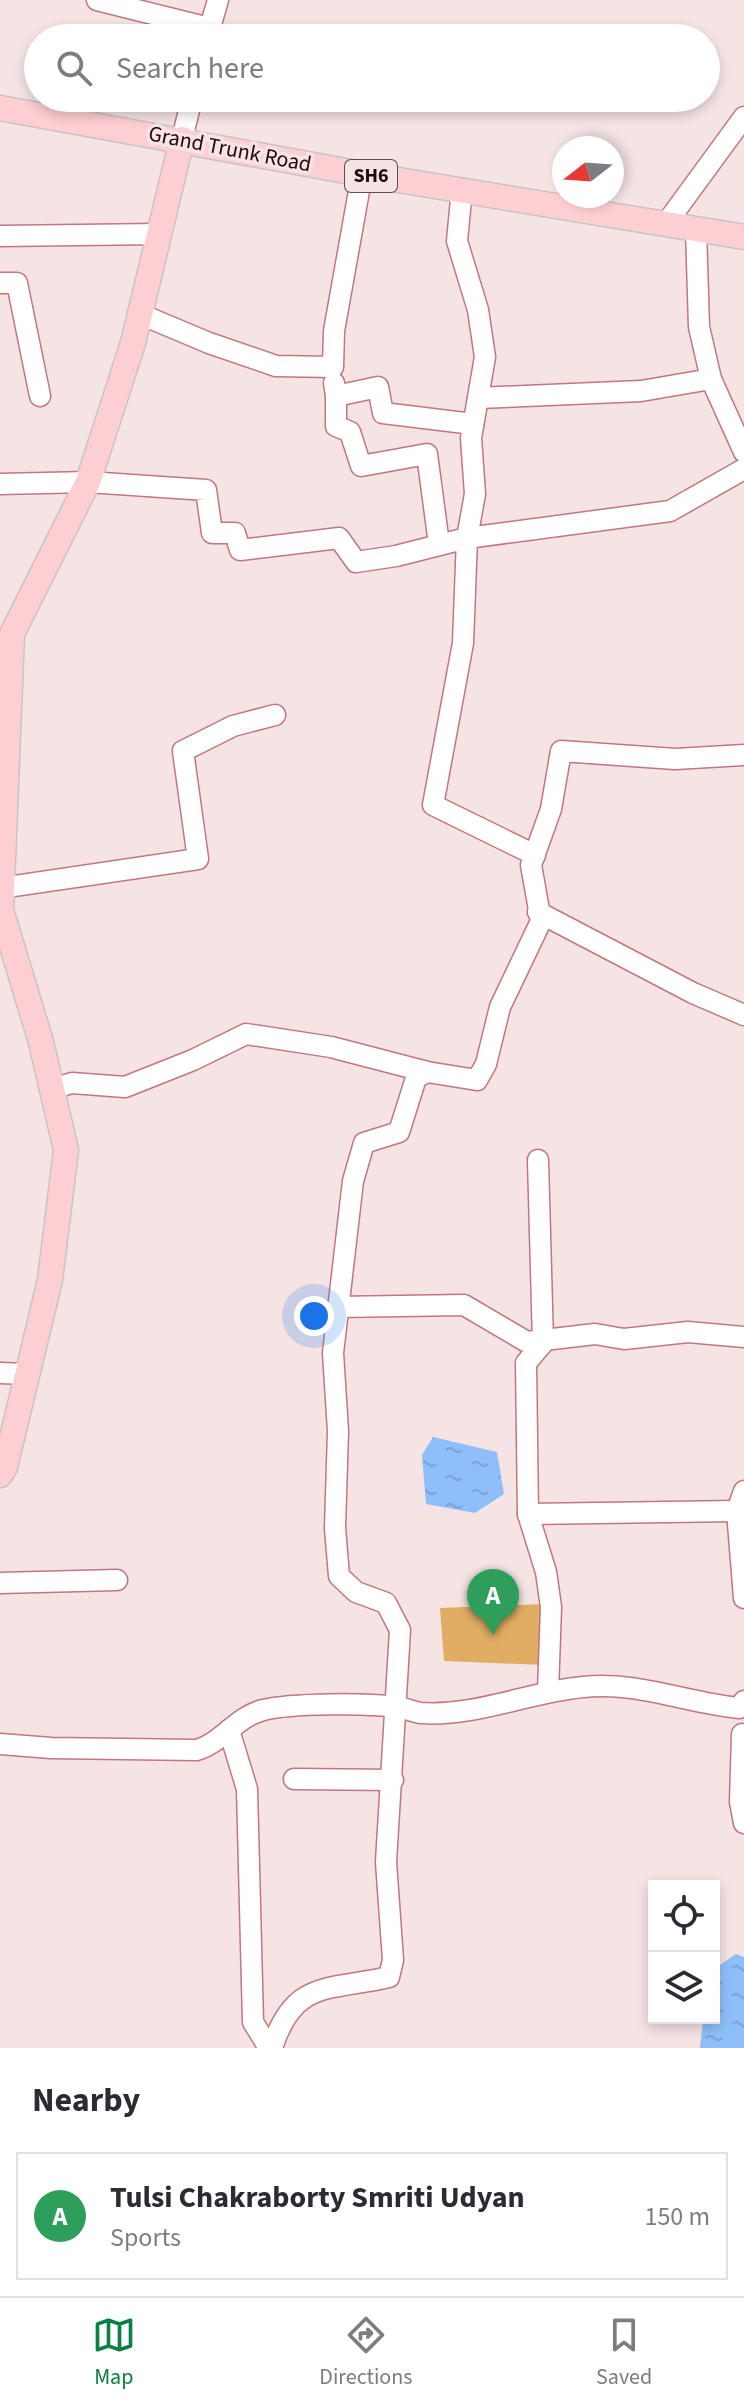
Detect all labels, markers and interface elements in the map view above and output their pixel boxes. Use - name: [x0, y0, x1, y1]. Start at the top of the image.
- search box: [24, 24, 720, 112]
- icon: search: [52, 46, 96, 90]
- text: Search here: [116, 47, 264, 90]
- street label: Grand Trunk Road: [146, 118, 314, 180]
- north arrow: [552, 136, 624, 208]
- road number: SH6: [345, 160, 397, 192]
- your location: [294, 1296, 334, 1336]
- pin: A: [467, 1569, 519, 1635]
- map controls: [648, 1880, 720, 2024]
- button: locate: [648, 1880, 720, 1952]
- button: layers: [648, 1952, 720, 2024]
- text: Nearby: [32, 2076, 140, 2125]
- text: Tulsi Chakraborty Smriti Udyan: [110, 2176, 525, 2219]
- text: A: [53, 2198, 67, 2235]
- text: 150 m: [644, 2198, 710, 2235]
- text: Sports: [110, 2219, 181, 2256]
- tab: Map: [92, 2313, 136, 2393]
- tab: Directions: [319, 2313, 412, 2393]
- tab: Saved: [596, 2313, 652, 2393]

